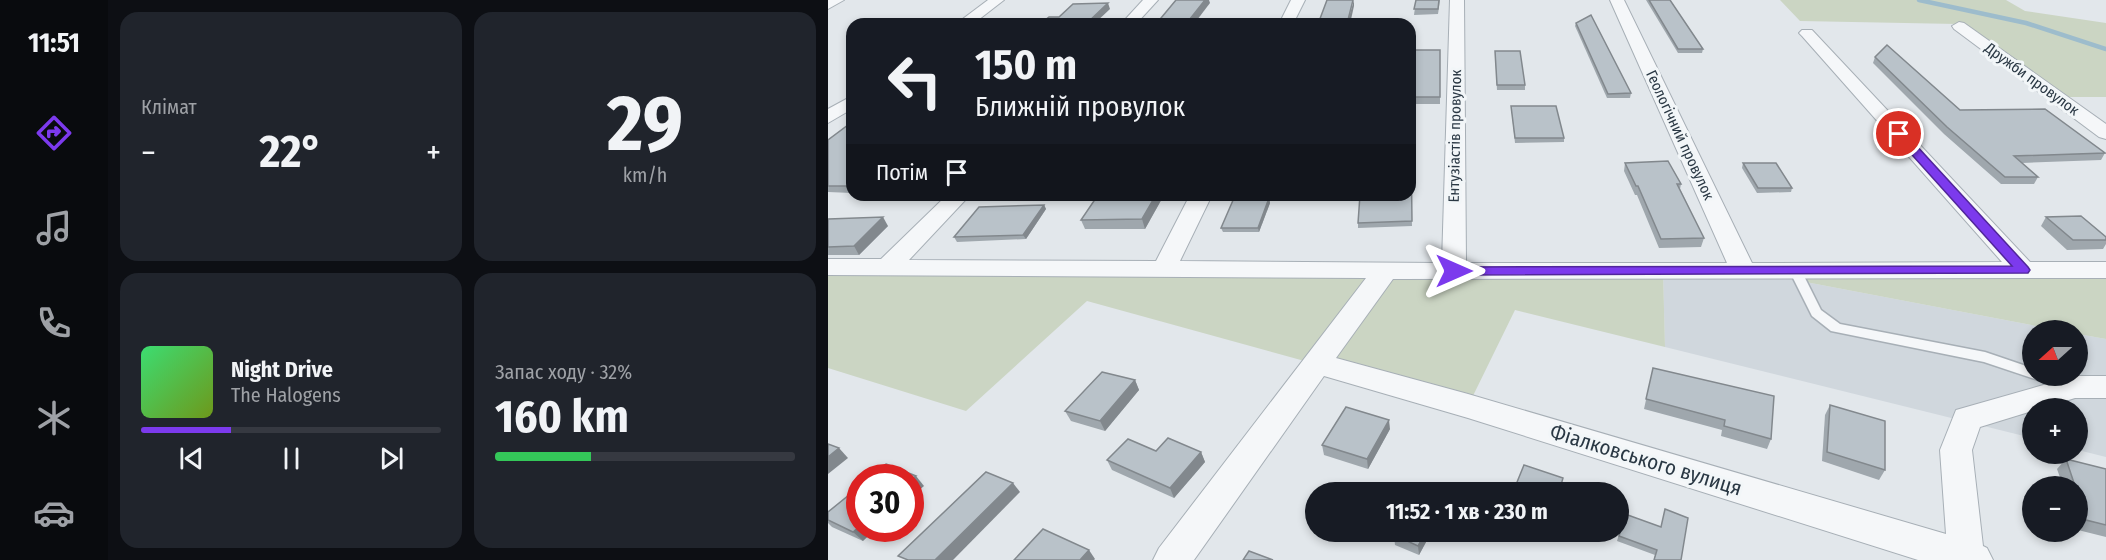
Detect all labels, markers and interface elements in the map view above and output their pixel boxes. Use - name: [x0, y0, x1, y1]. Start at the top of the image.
- text: 11:51: [28, 27, 80, 59]
- street label: Дружби провулок: [1981, 38, 2083, 119]
- text: 150 m: [975, 40, 1077, 90]
- icon: left: [876, 42, 954, 120]
- street label: Геологічний провулок: [1642, 67, 1718, 203]
- street label: Ентузіастів провулок: [1445, 69, 1465, 203]
- text: 29: [607, 77, 683, 171]
- text: Ближній провулок: [975, 91, 1185, 123]
- text: Клімат: [141, 95, 197, 119]
- pin: [1873, 108, 1924, 159]
- icon: directions: [33, 112, 75, 154]
- icon: arrive: [1882, 117, 1915, 150]
- text: 22°: [260, 125, 322, 179]
- text: −: [141, 133, 156, 173]
- text: +: [426, 133, 441, 173]
- icon: arrive: [940, 156, 973, 189]
- text: Потім: [876, 159, 928, 186]
- text: km/h: [623, 163, 667, 187]
- icon: music: [33, 207, 75, 249]
- position arrow: [1422, 239, 1486, 303]
- icon: phone: [33, 302, 75, 344]
- north arrow: [2022, 320, 2088, 386]
- map controls: [2022, 320, 2088, 542]
- text: Night Drive: [231, 356, 333, 383]
- text: Запас ходу · 32%: [495, 360, 632, 384]
- text: The Halogens: [231, 383, 341, 407]
- text: 160 km: [495, 390, 629, 444]
- icon: climate: [33, 397, 75, 439]
- button: +: [2022, 398, 2088, 464]
- street label: Фіалковського вулиця: [1547, 418, 1745, 502]
- icon: previous: [175, 442, 208, 475]
- icon: pause: [275, 442, 308, 475]
- icon: next: [375, 442, 408, 475]
- speed limit sign: 30: [846, 464, 924, 542]
- button: −: [2022, 476, 2088, 542]
- icon: car: [33, 492, 75, 534]
- text: 11:52 · 1 хв · 230 m: [1386, 498, 1548, 525]

